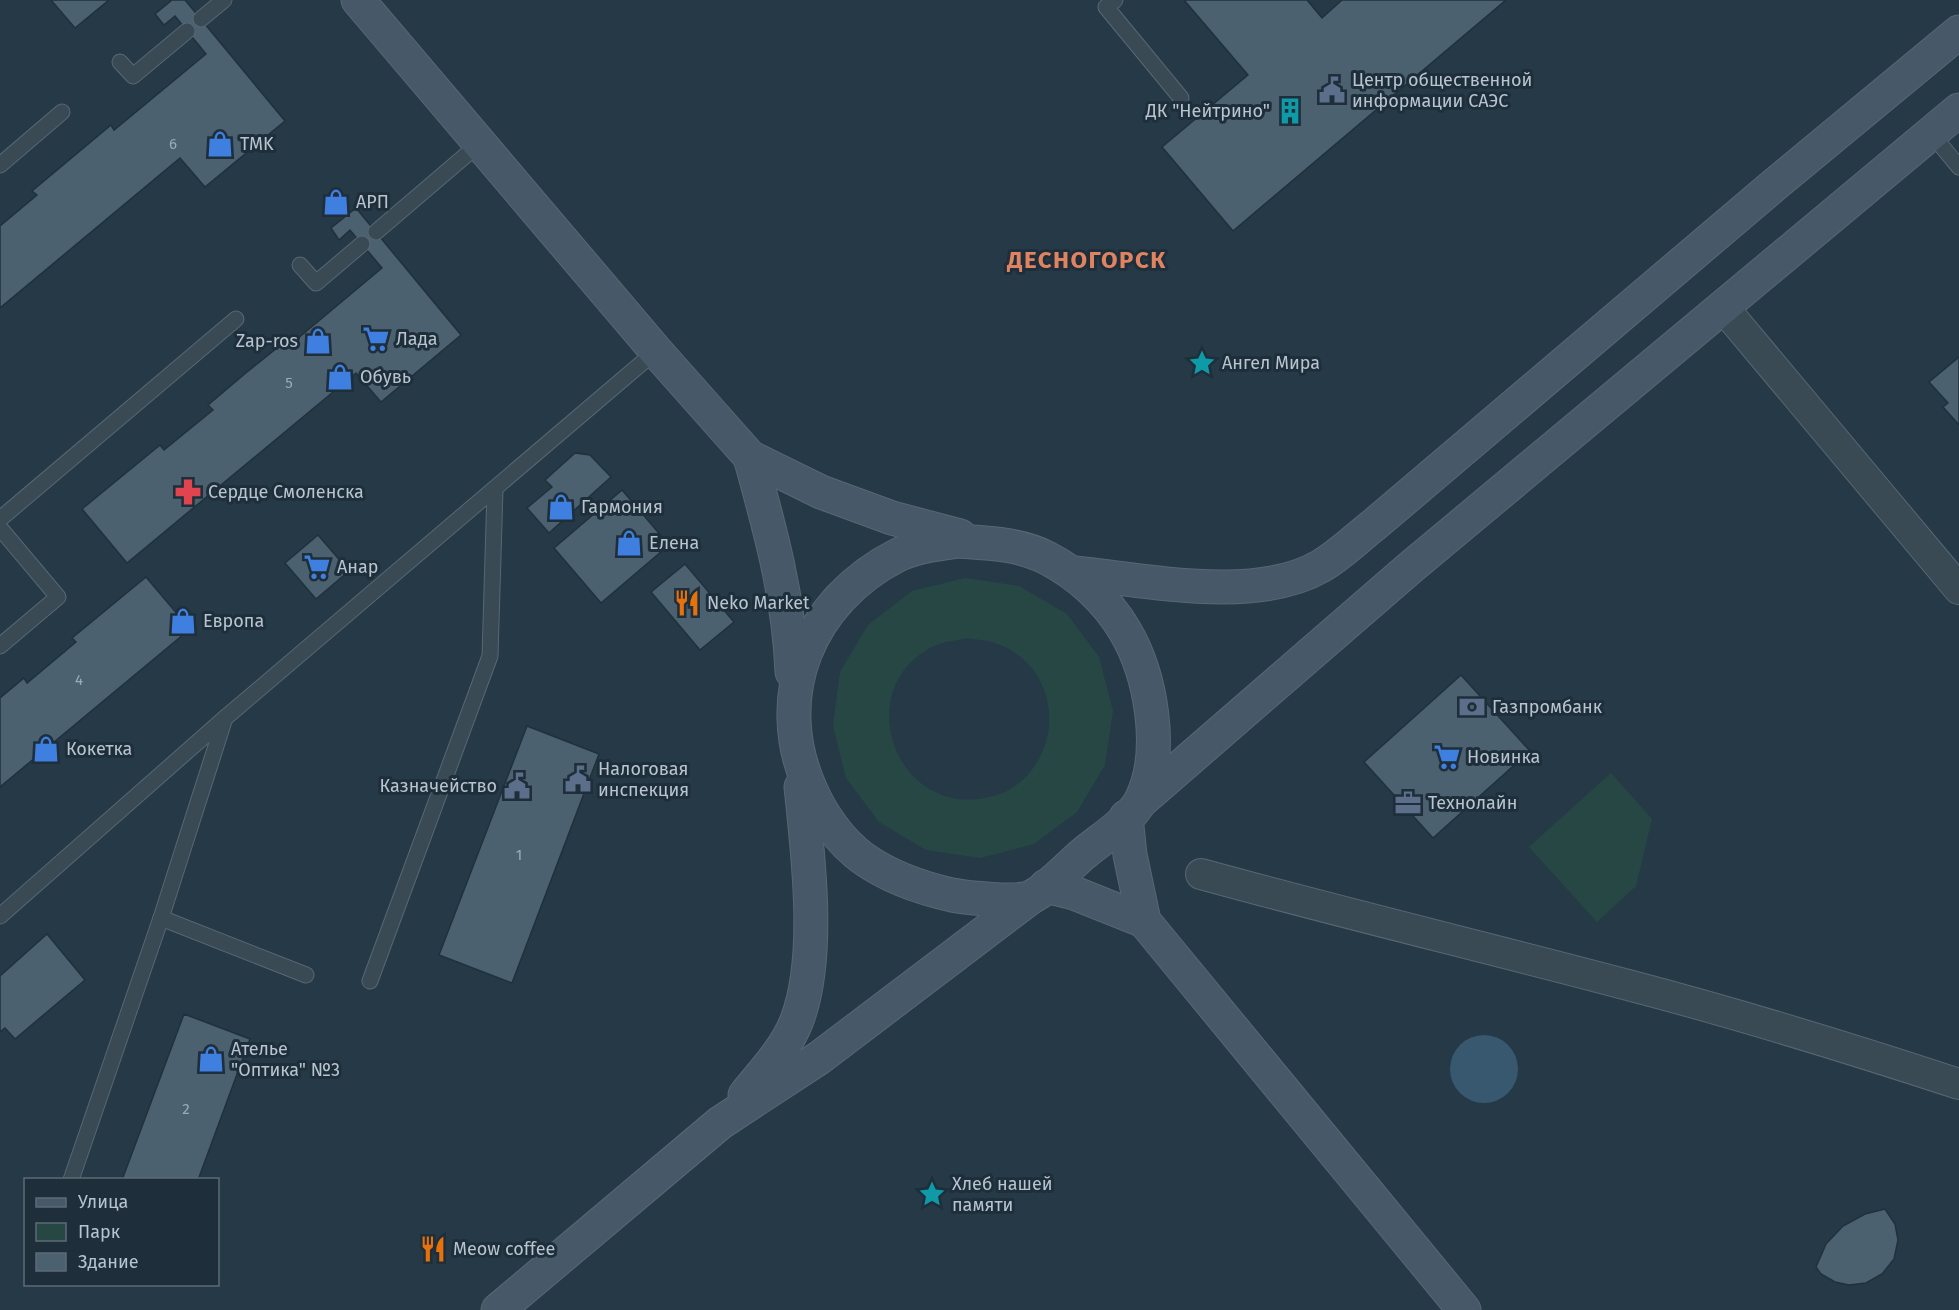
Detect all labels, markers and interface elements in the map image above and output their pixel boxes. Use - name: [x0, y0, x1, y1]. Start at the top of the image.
- place label: Центр общественной информации САЭС: [1352, 69, 1532, 112]
- public building icon: Центр общественной информации САЭС: [1317, 75, 1347, 105]
- building icon: ДК "Нейтрино": [1275, 96, 1305, 126]
- place label: ДК "Нейтрино": [1145, 100, 1270, 122]
- shop icon: TMK: [205, 129, 235, 159]
- place label: TMK: [240, 133, 274, 155]
- house number: 6: [169, 135, 177, 153]
- shop icon: АРП: [321, 187, 351, 217]
- place label: АРП: [356, 191, 389, 213]
- district label: ДЕСНОГОРСК: [1006, 246, 1167, 274]
- supermarket icon: Лада: [361, 324, 391, 354]
- shop icon: Zap-ros: [303, 326, 333, 356]
- place label: Лада: [396, 328, 438, 350]
- place label: Zap-ros: [236, 330, 298, 352]
- place icon: Ангел Мира: [1187, 348, 1217, 378]
- place label: Ангел Мира: [1222, 352, 1320, 374]
- shop icon: Обувь: [325, 362, 355, 392]
- place label: Обувь: [360, 366, 411, 388]
- house number: 5: [285, 374, 293, 392]
- pharmacy icon: Сердце Смоленска: [173, 477, 203, 507]
- place label: Сердце Смоленска: [208, 481, 364, 503]
- shop icon: Гармония: [546, 492, 576, 522]
- place label: Гармония: [581, 496, 663, 518]
- shop icon: Елена: [614, 528, 644, 558]
- place label: Елена: [649, 532, 699, 554]
- supermarket icon: Анар: [302, 552, 332, 582]
- place label: Анар: [337, 556, 378, 578]
- restaurant icon: Neko Market: [672, 588, 702, 618]
- place label: Neko Market: [707, 592, 810, 614]
- shop icon: Европа: [168, 606, 198, 636]
- place label: Европа: [203, 610, 264, 632]
- house number: 4: [75, 671, 83, 689]
- bank icon: Газпромбанк: [1457, 692, 1487, 722]
- place label: Газпромбанк: [1492, 696, 1603, 718]
- shop icon: Кокетка: [31, 734, 61, 764]
- place label: Кокетка: [66, 738, 132, 760]
- supermarket icon: Новинка: [1432, 742, 1462, 772]
- place label: Новинка: [1467, 746, 1540, 768]
- place label: Налоговая инспекция: [598, 758, 689, 801]
- public building icon: Налоговая инспекция: [563, 764, 593, 794]
- public building icon: Казначейство: [502, 771, 532, 801]
- place label: Казначейство: [379, 775, 497, 797]
- office icon: Технолайн: [1393, 788, 1423, 818]
- place label: Технолайн: [1428, 792, 1517, 814]
- house number: 1: [516, 846, 522, 864]
- place label: Ателье "Оптика" №3: [231, 1038, 340, 1081]
- shop icon: Ателье "Оптика" №3: [196, 1044, 226, 1074]
- house number: 2: [182, 1100, 190, 1118]
- place label: Хлеб нашей памяти: [952, 1173, 1053, 1216]
- legend: [24, 1178, 219, 1286]
- place icon: Хлеб нашей памяти: [917, 1179, 947, 1209]
- text: Улица: [78, 1191, 128, 1213]
- text: Парк: [78, 1221, 121, 1243]
- restaurant icon: Meow coffee: [418, 1234, 448, 1264]
- place label: Meow coffee: [453, 1238, 555, 1260]
- text: Здание: [78, 1251, 139, 1273]

